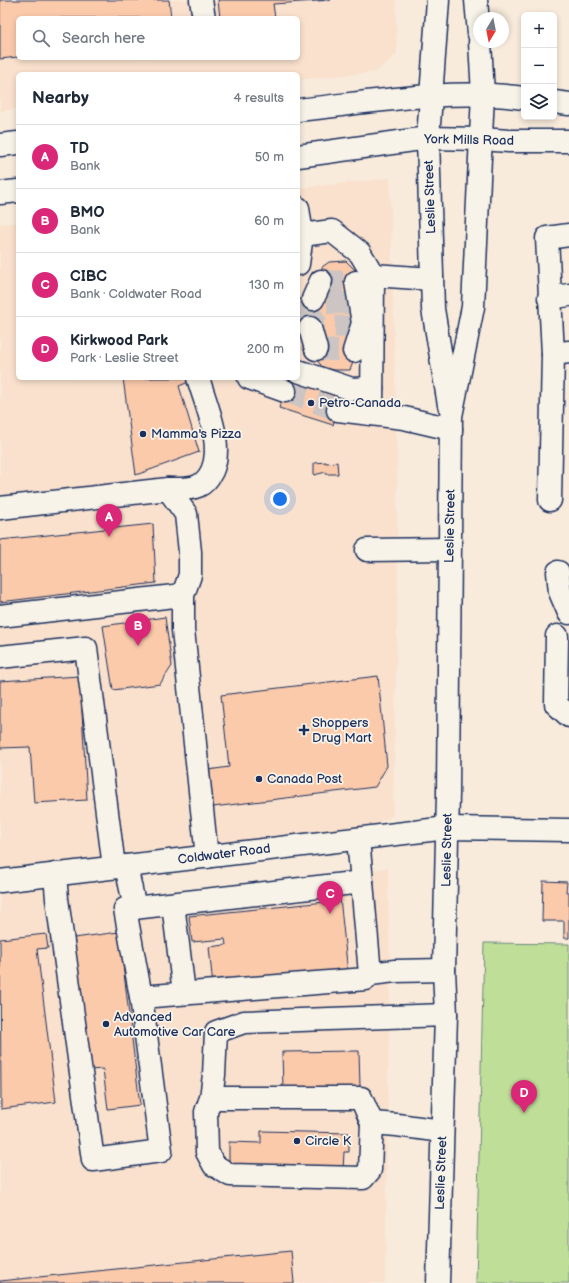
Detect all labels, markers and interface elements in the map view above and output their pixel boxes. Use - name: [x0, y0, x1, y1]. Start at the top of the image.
- north arrow: [473, 12, 509, 48]
- map controls: [521, 12, 557, 120]
- button: +: [521, 12, 557, 48]
- search box: [16, 16, 300, 60]
- icon: search: [30, 27, 52, 49]
- text: Search here: [62, 29, 145, 48]
- button: −: [521, 48, 557, 84]
- button: layers: [521, 84, 557, 120]
- text: Nearby: [32, 88, 89, 108]
- text: 4 results: [234, 90, 284, 106]
- street label: York Mills Road: [423, 131, 514, 149]
- text: TD: [70, 139, 89, 158]
- text: A: [41, 149, 49, 165]
- text: 50 m: [255, 149, 284, 165]
- text: Bank: [70, 158, 100, 174]
- street label: Leslie Street: [421, 160, 439, 234]
- text: BMO: [70, 203, 105, 222]
- text: B: [40, 213, 50, 229]
- text: 60 m: [254, 213, 284, 229]
- text: Bank: [70, 222, 100, 238]
- text: CIBC: [70, 267, 107, 286]
- text: C: [40, 277, 50, 293]
- text: 130 m: [249, 277, 284, 293]
- text: Bank · Coldwater Road: [70, 286, 202, 302]
- text: Kirkwood Park: [70, 331, 168, 350]
- text: D: [40, 341, 50, 357]
- text: 200 m: [247, 341, 284, 357]
- text: Park · Leslie Street: [70, 350, 178, 366]
- place label: Petro-Canada: [319, 395, 401, 411]
- marker: Petro-Canada: [306, 398, 316, 408]
- place label: Mamma's Pizza: [151, 426, 241, 442]
- marker: Mamma's Pizza: [138, 429, 148, 439]
- your location: [270, 489, 290, 509]
- street label: Leslie Street: [441, 489, 459, 563]
- pin: A: [96, 504, 122, 537]
- pin: B: [125, 613, 151, 646]
- place label: Shoppers Drug Mart: [312, 715, 372, 746]
- marker: Shoppers Drug Mart: [299, 725, 309, 735]
- place label: Canada Post: [267, 771, 342, 787]
- marker: Canada Post: [254, 774, 264, 784]
- street label: Leslie Street: [438, 813, 456, 887]
- street label: Coldwater Road: [177, 840, 271, 868]
- pin: C: [317, 881, 343, 914]
- place label: Advanced Automotive Car Care: [114, 1009, 236, 1040]
- marker: Advanced Automotive Car Care: [101, 1019, 111, 1029]
- pin: D: [511, 1080, 537, 1113]
- place label: Circle K: [305, 1133, 352, 1149]
- marker: Circle K: [292, 1136, 302, 1146]
- street label: Leslie Street: [432, 1136, 450, 1210]

